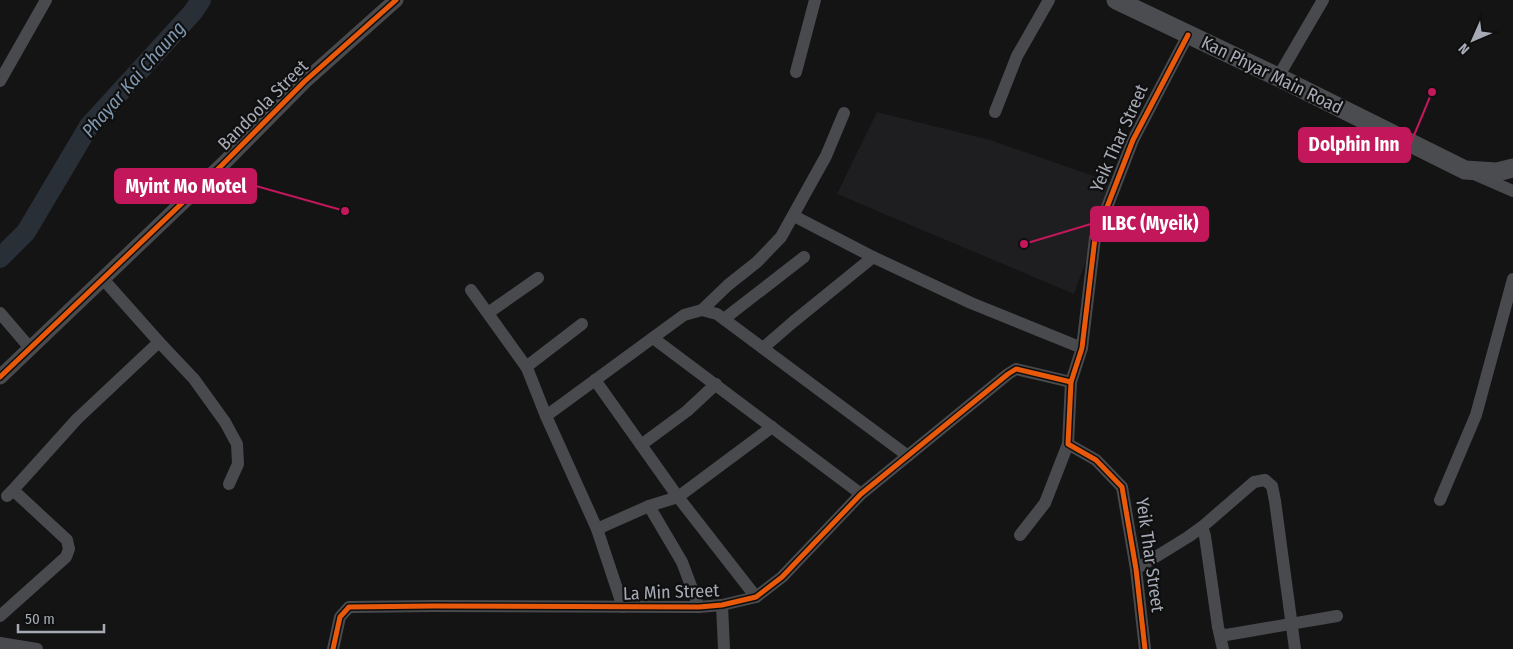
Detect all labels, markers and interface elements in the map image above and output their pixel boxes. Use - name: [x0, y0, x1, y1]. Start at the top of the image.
- north arrow: [1448, 15, 1498, 65]
- water label: Phayar Kai Chaung: [77, 17, 190, 142]
- street label: Kan Phyar Main Road: [1198, 31, 1346, 119]
- text: N: [1455, 40, 1473, 58]
- street label: Bandoola Street: [213, 55, 313, 155]
- street label: Yeik Thar Street: [1085, 81, 1153, 195]
- callout: Dolphin Inn: [1299, 128, 1410, 162]
- text: Dolphin Inn: [1309, 133, 1399, 156]
- callout: Myint Mo Motel: [115, 169, 256, 203]
- text: Myint Mo Motel: [125, 175, 247, 198]
- callout: ILBC (Myeik): [1091, 207, 1208, 241]
- text: ILBC (Myeik): [1102, 212, 1199, 235]
- street label: Yeik Thar Street: [1131, 496, 1169, 614]
- street label: La Min Street: [623, 579, 720, 605]
- scale bar: [18, 602, 104, 634]
- text: 50 m: [25, 610, 55, 628]

